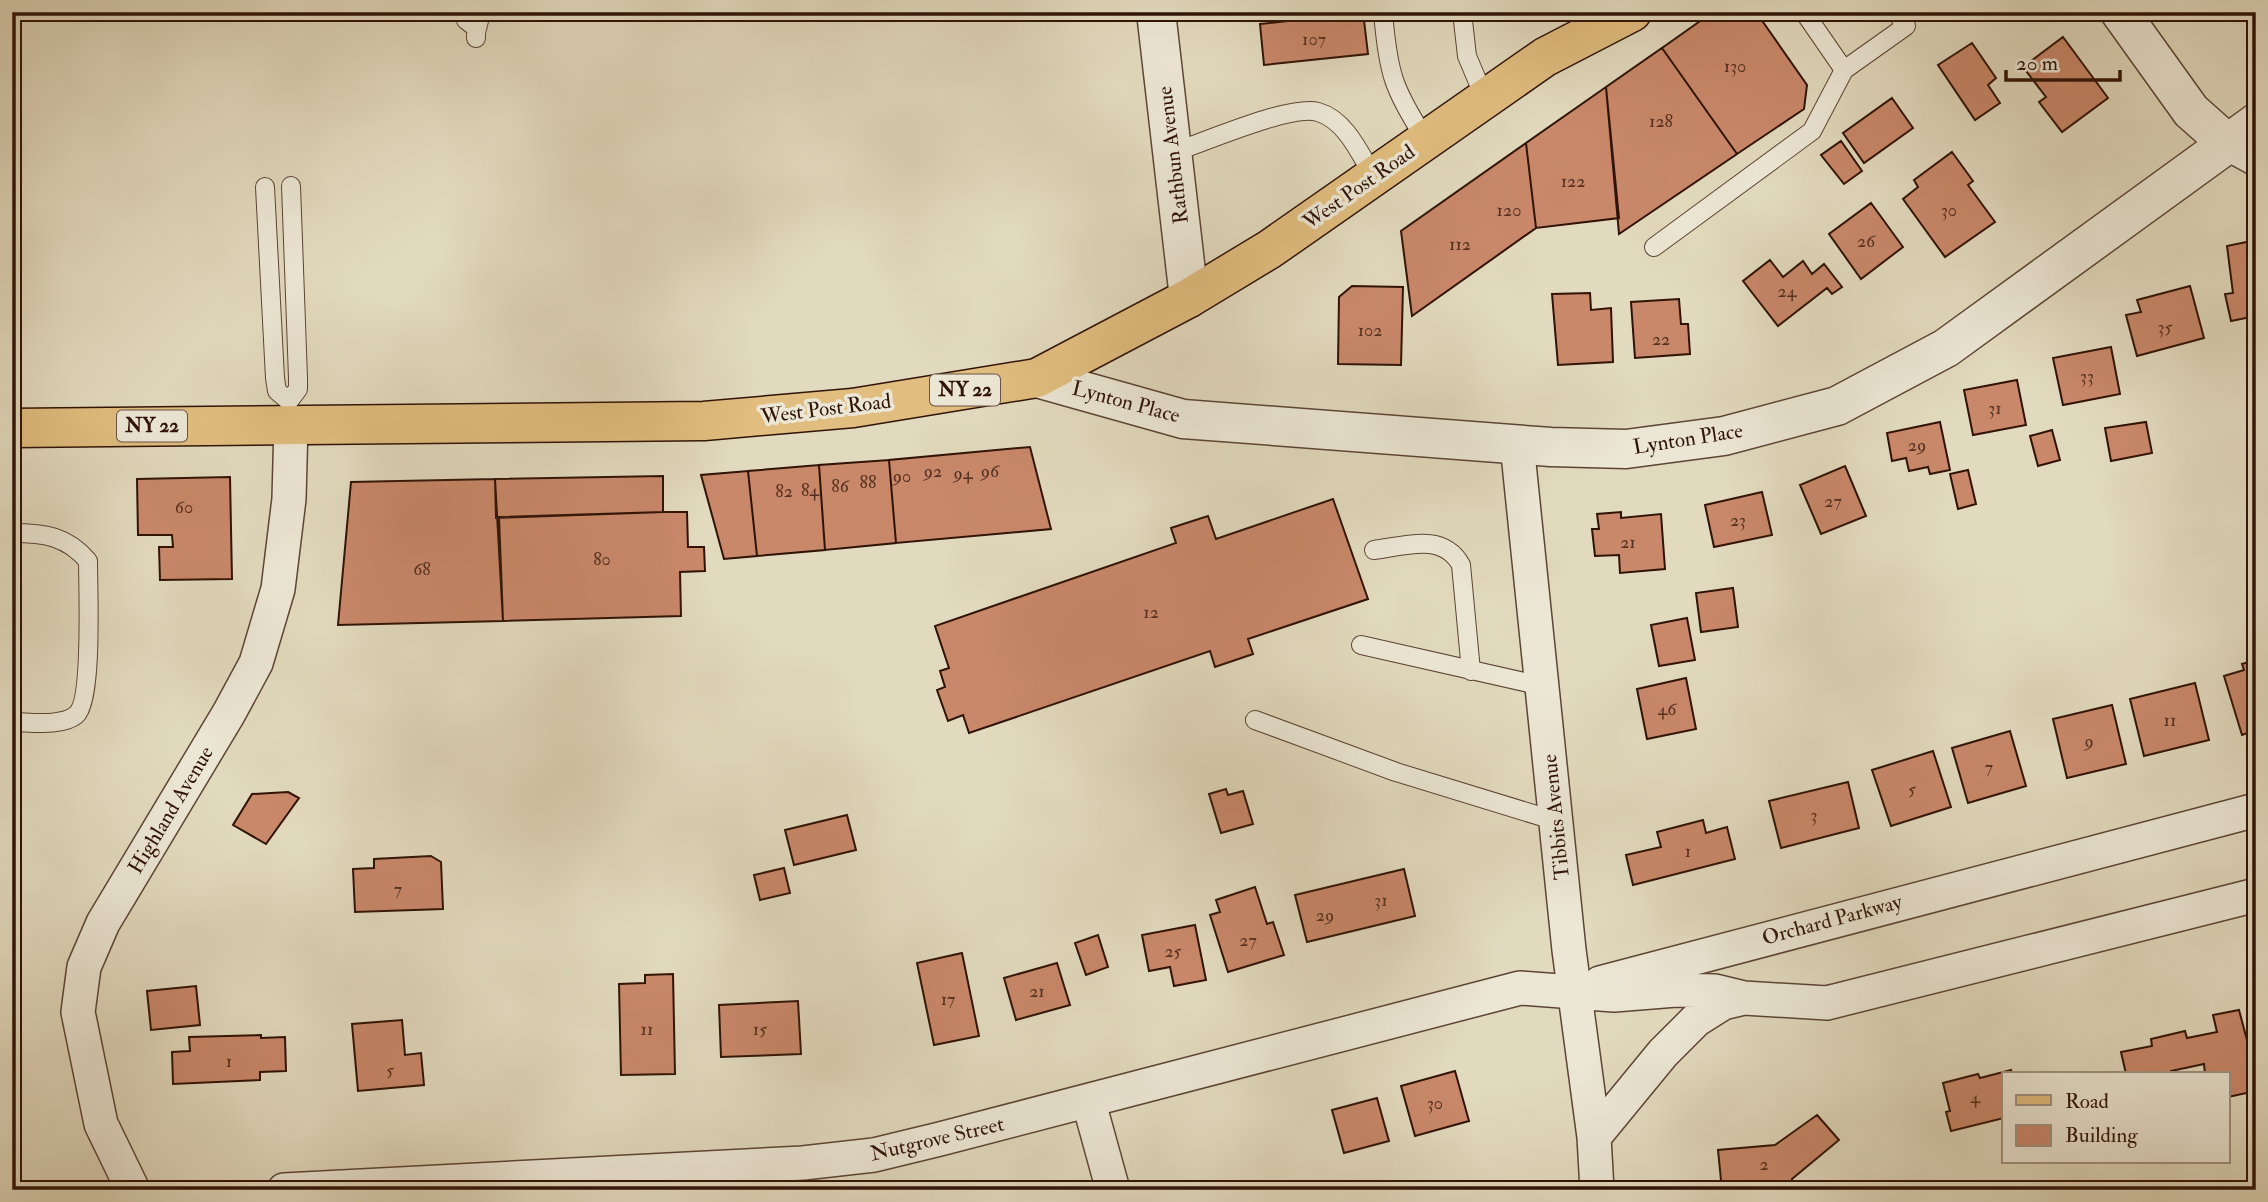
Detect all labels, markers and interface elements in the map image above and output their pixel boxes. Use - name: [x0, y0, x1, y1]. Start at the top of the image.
- house number: 107: [1302, 28, 1326, 51]
- scale bar: [2006, 38, 2119, 82]
- text: 20 m: [2016, 50, 2058, 77]
- house number: 130: [1724, 55, 1746, 78]
- street label: Rathbun Avenue: [1151, 84, 1195, 225]
- house number: 128: [1649, 110, 1673, 133]
- street label: West Post Road: [1297, 138, 1421, 236]
- house number: 122: [1561, 170, 1585, 193]
- house number: 120: [1497, 199, 1521, 222]
- house number: 30: [1941, 199, 1957, 222]
- house number: 26: [1857, 230, 1876, 253]
- house number: 112: [1449, 233, 1471, 256]
- house number: 24: [1778, 280, 1798, 303]
- house number: 35: [2158, 316, 2172, 339]
- house number: 102: [1358, 319, 1382, 342]
- house number: 22: [1652, 328, 1670, 351]
- house number: 33: [2080, 365, 2094, 388]
- road number: NY 22: [930, 374, 1000, 406]
- street label: Lynton Place: [1069, 375, 1183, 429]
- street label: West Post Road: [758, 388, 893, 430]
- house number: 31: [1988, 397, 2002, 420]
- road number: NY 22: [117, 410, 187, 442]
- street label: Lynton Place: [1631, 417, 1745, 461]
- house number: 29: [1908, 434, 1926, 457]
- house number: 92: [922, 460, 942, 483]
- house number: 96: [979, 460, 1000, 483]
- house number: 94: [952, 462, 974, 485]
- house number: 90: [891, 465, 911, 488]
- house number: 88: [860, 471, 876, 494]
- house number: 86: [831, 475, 850, 498]
- house number: 84: [801, 479, 820, 502]
- house number: 82: [775, 480, 793, 503]
- house number: 27: [1824, 490, 1842, 513]
- house number: 60: [175, 496, 193, 519]
- house number: 23: [1730, 509, 1746, 532]
- house number: 21: [1620, 531, 1636, 554]
- house number: 80: [593, 548, 611, 571]
- house number: 68: [413, 558, 431, 581]
- house number: 12: [1143, 601, 1159, 624]
- house number: 46: [1658, 698, 1677, 721]
- house number: 11: [2164, 709, 2176, 732]
- house number: 9: [2082, 730, 2094, 753]
- street label: Highland Avenue: [122, 741, 220, 879]
- street label: Tibbits Avenue: [1536, 753, 1576, 881]
- house number: 7: [1985, 756, 1993, 779]
- house number: 5: [1908, 778, 1916, 801]
- house number: 3: [1811, 804, 1817, 827]
- house number: 1: [1685, 840, 1691, 863]
- house number: 7: [394, 878, 402, 901]
- street label: Orchard Parkway: [1759, 888, 1906, 952]
- house number: 31: [1374, 889, 1388, 912]
- house number: 29: [1316, 904, 1334, 927]
- house number: 27: [1239, 929, 1257, 952]
- house number: 25: [1165, 940, 1182, 963]
- house number: 21: [1029, 980, 1045, 1003]
- house number: 17: [941, 988, 955, 1011]
- house number: 11: [641, 1018, 653, 1041]
- house number: 15: [753, 1018, 767, 1041]
- house number: 1: [226, 1050, 232, 1073]
- house number: 5: [386, 1059, 394, 1082]
- legend: [2002, 1072, 2230, 1164]
- house number: 4: [1970, 1086, 1981, 1109]
- text: Road: [2065, 1088, 2110, 1115]
- house number: 30: [1427, 1092, 1443, 1115]
- street label: Nutgrove Street: [867, 1110, 1007, 1168]
- text: Building: [2065, 1122, 2138, 1149]
- house number: 2: [1759, 1153, 1769, 1176]

